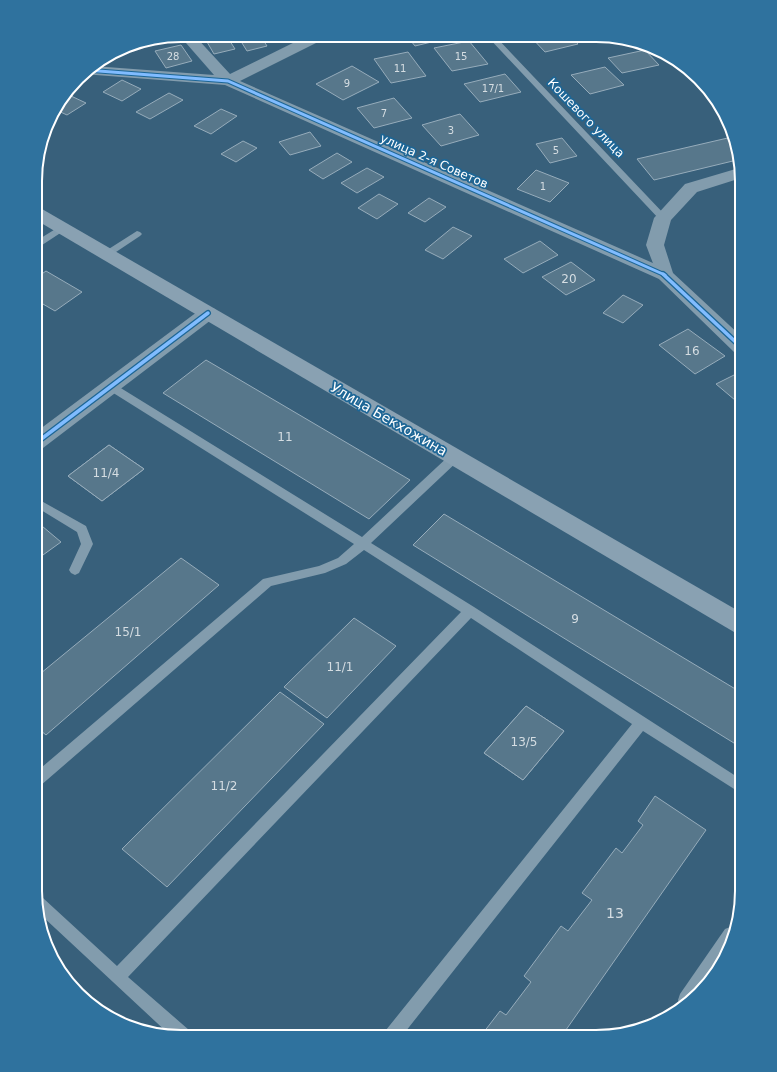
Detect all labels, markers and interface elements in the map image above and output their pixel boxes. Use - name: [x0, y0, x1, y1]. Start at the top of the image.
- house number: 28: [167, 51, 179, 62]
- house number: 15: [455, 51, 467, 62]
- house number: 11: [394, 63, 406, 74]
- street label: Кошевого улица: [545, 76, 627, 160]
- house number: 9: [344, 78, 350, 89]
- house number: 17/1: [482, 83, 504, 94]
- house number: 7: [381, 108, 387, 119]
- house number: 3: [448, 125, 454, 136]
- street label: улица 2-я Советов: [378, 131, 490, 191]
- house number: 5: [553, 145, 559, 156]
- house number: 1: [540, 181, 546, 192]
- house number: 20: [561, 272, 577, 286]
- house number: 16: [684, 344, 700, 358]
- street label: Улица Бекхожина: [328, 379, 450, 459]
- house number: 11: [277, 430, 293, 444]
- house number: 11/4: [93, 466, 119, 480]
- house number: 9: [571, 612, 579, 626]
- house number: 15/1: [115, 625, 141, 639]
- house number: 11/1: [327, 660, 353, 674]
- house number: 13/5: [511, 735, 537, 749]
- house number: 11/2: [211, 779, 237, 793]
- house number: 13: [606, 905, 624, 921]

